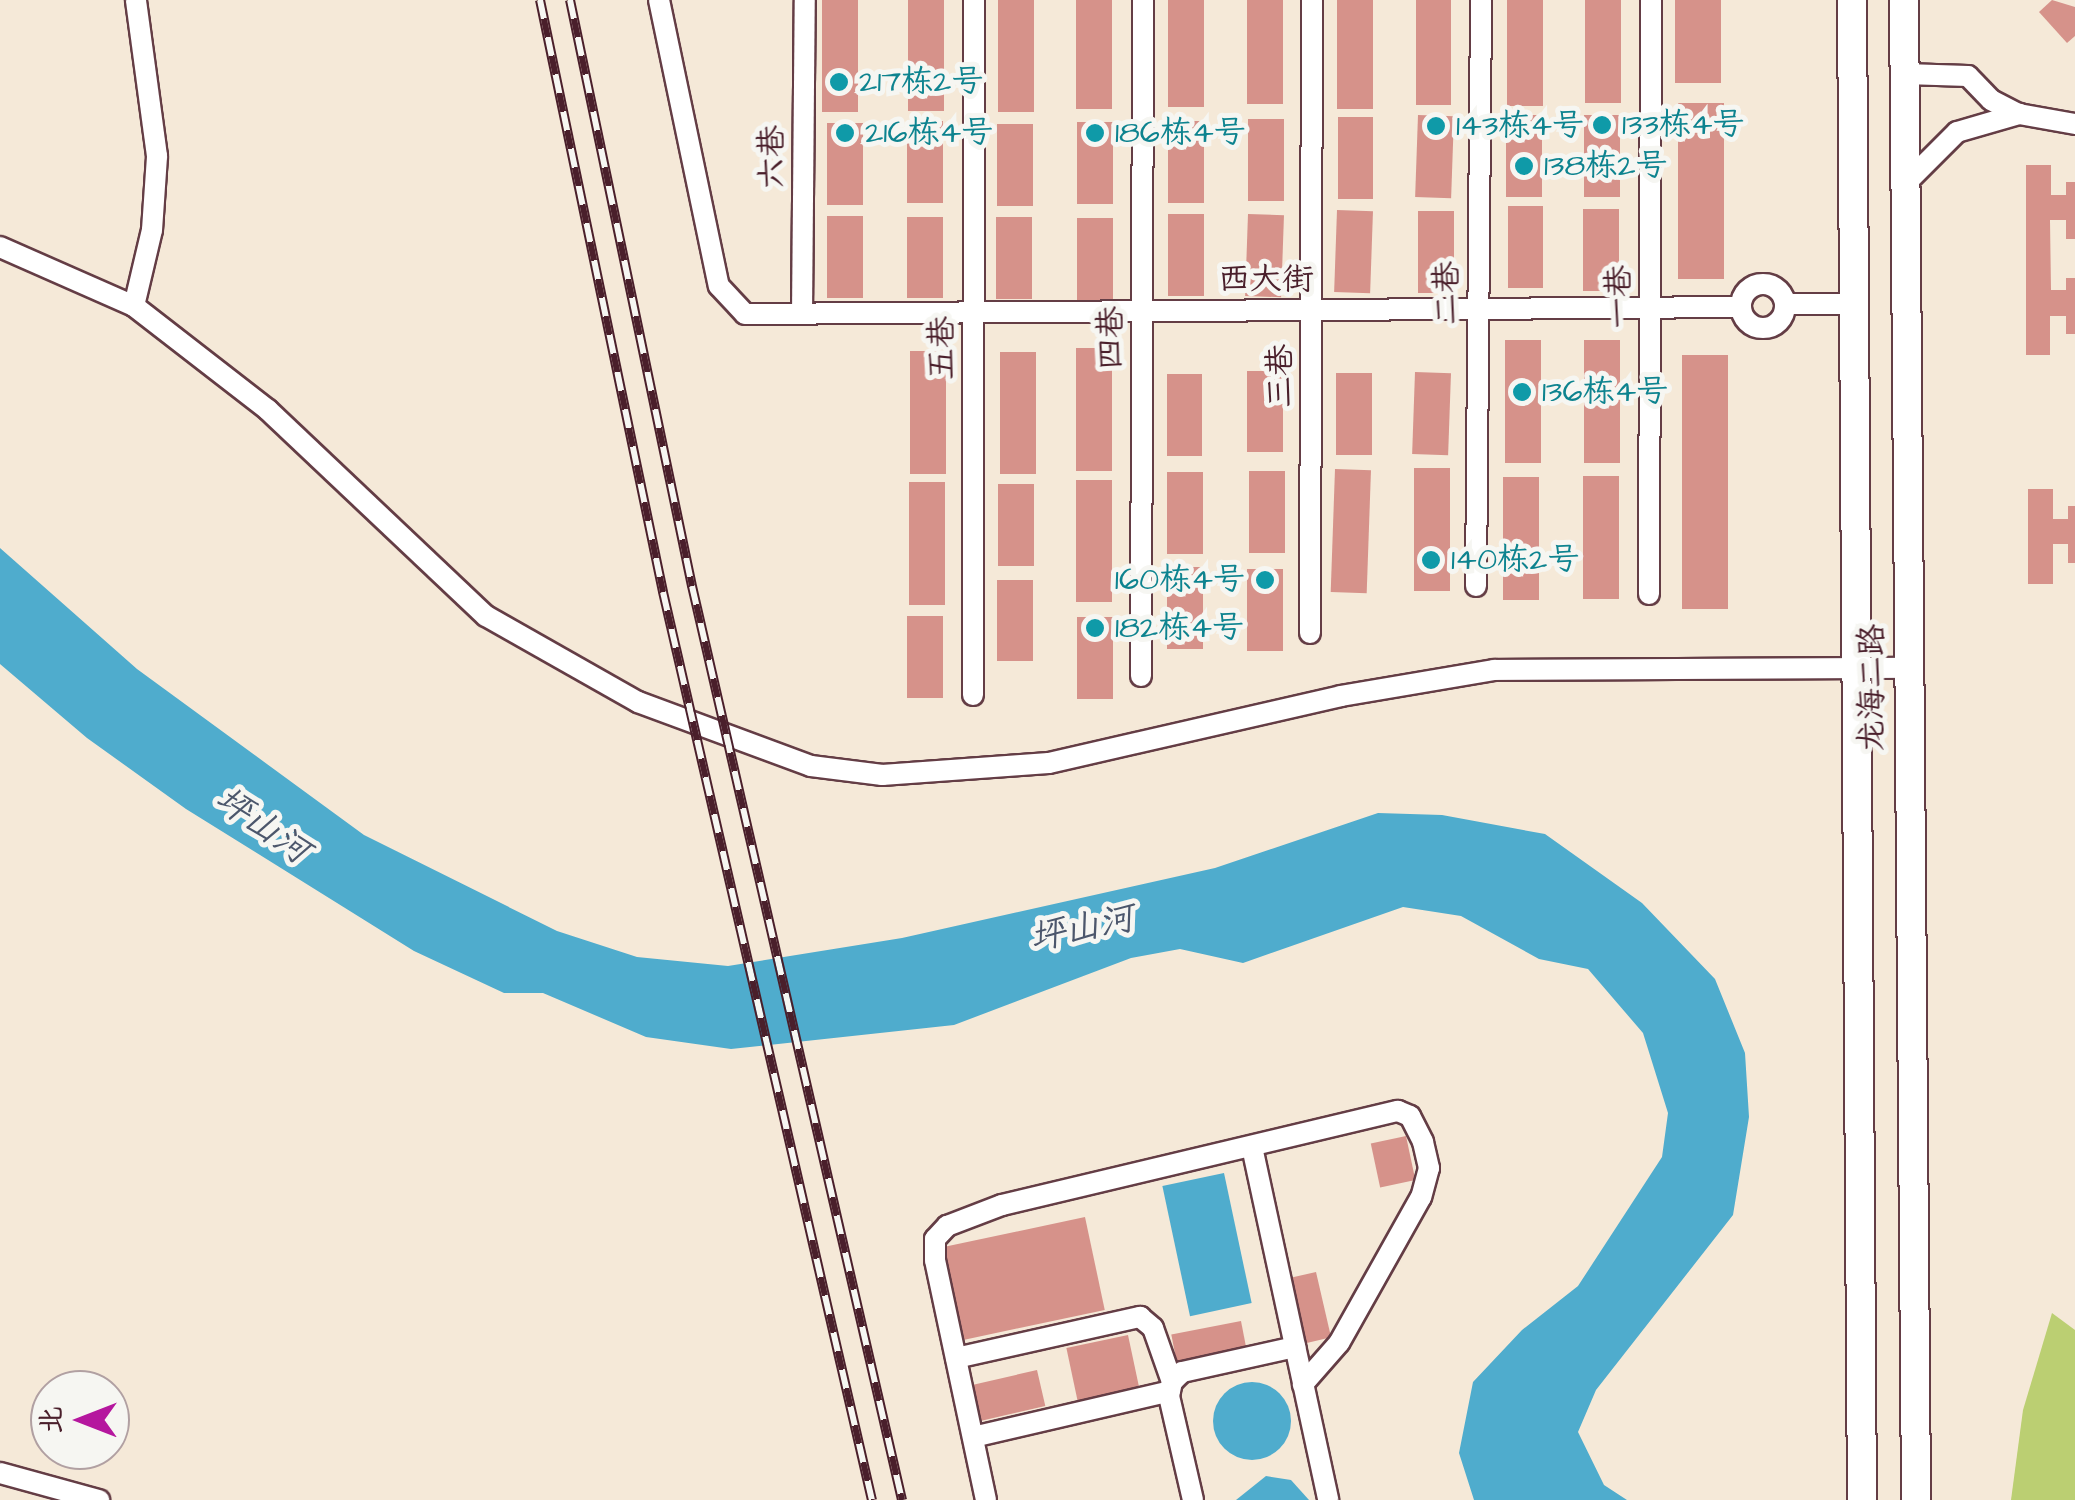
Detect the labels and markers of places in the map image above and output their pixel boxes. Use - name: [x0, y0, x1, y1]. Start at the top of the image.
- place label: 217栋2号: [859, 63, 983, 101]
- marker: 217栋2号: [828, 71, 850, 93]
- place label: 133栋4号: [1622, 106, 1744, 144]
- place label: 143栋4号: [1456, 107, 1584, 145]
- place label: 216栋4号: [865, 114, 993, 152]
- place label: 186栋4号: [1115, 114, 1246, 152]
- marker: 133栋4号: [1591, 114, 1613, 136]
- marker: 143栋4号: [1425, 115, 1447, 137]
- marker: 216栋4号: [834, 122, 856, 144]
- marker: 186栋4号: [1084, 122, 1106, 144]
- place label: 138栋2号: [1544, 147, 1667, 185]
- marker: 138栋2号: [1513, 155, 1535, 177]
- place label: 136栋4号: [1542, 373, 1668, 411]
- marker: 136栋4号: [1511, 381, 1533, 403]
- place label: 140栋2号: [1451, 541, 1579, 579]
- marker: 140栋2号: [1420, 549, 1442, 571]
- place label: 160栋4号: [1115, 561, 1245, 599]
- marker: 160栋4号: [1254, 569, 1276, 591]
- place label: 182栋4号: [1115, 609, 1244, 647]
- marker: 182栋4号: [1084, 617, 1106, 639]

